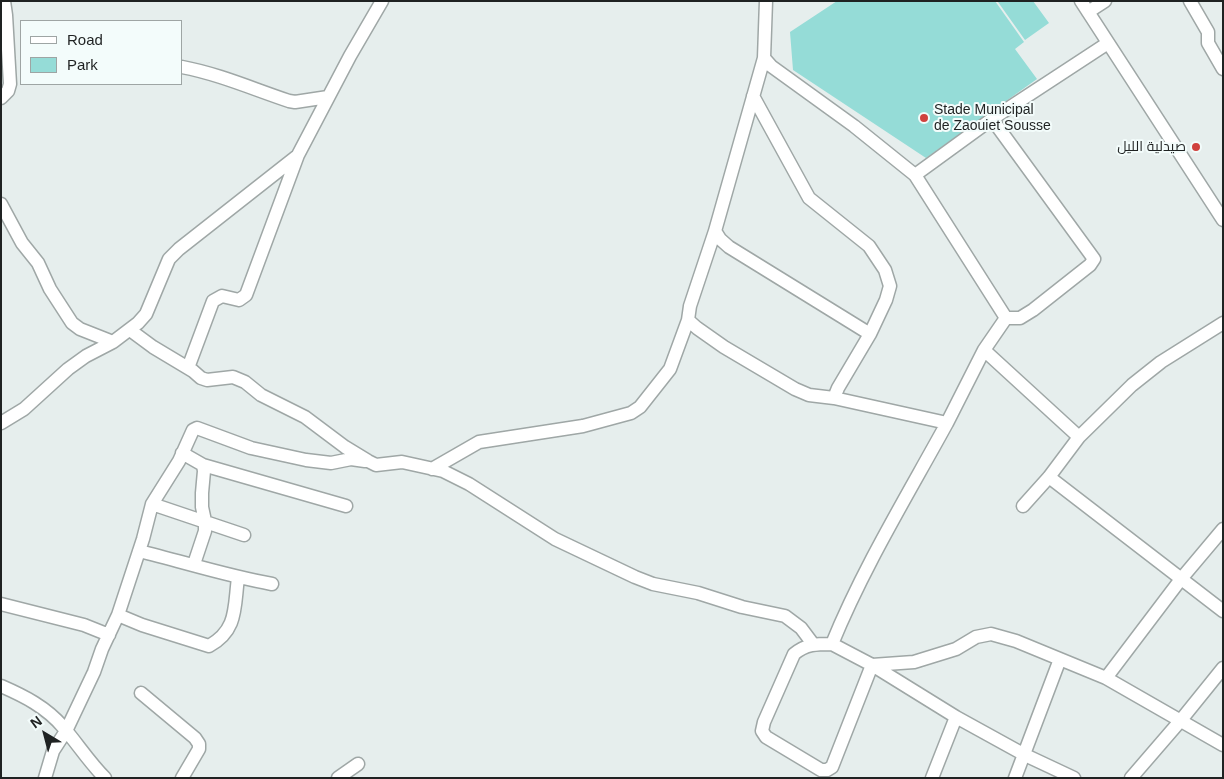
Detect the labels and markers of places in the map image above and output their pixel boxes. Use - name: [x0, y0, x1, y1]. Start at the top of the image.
- place label: Stade Municipal de Zaouiet Sousse: [934, 102, 1051, 134]
- marker: Stade Municipal de Zaouiet Sousse: [918, 112, 930, 124]
- place label: صيدلية الليل: [1117, 139, 1186, 155]
- marker: صيدلية الليل: [1190, 141, 1202, 153]

